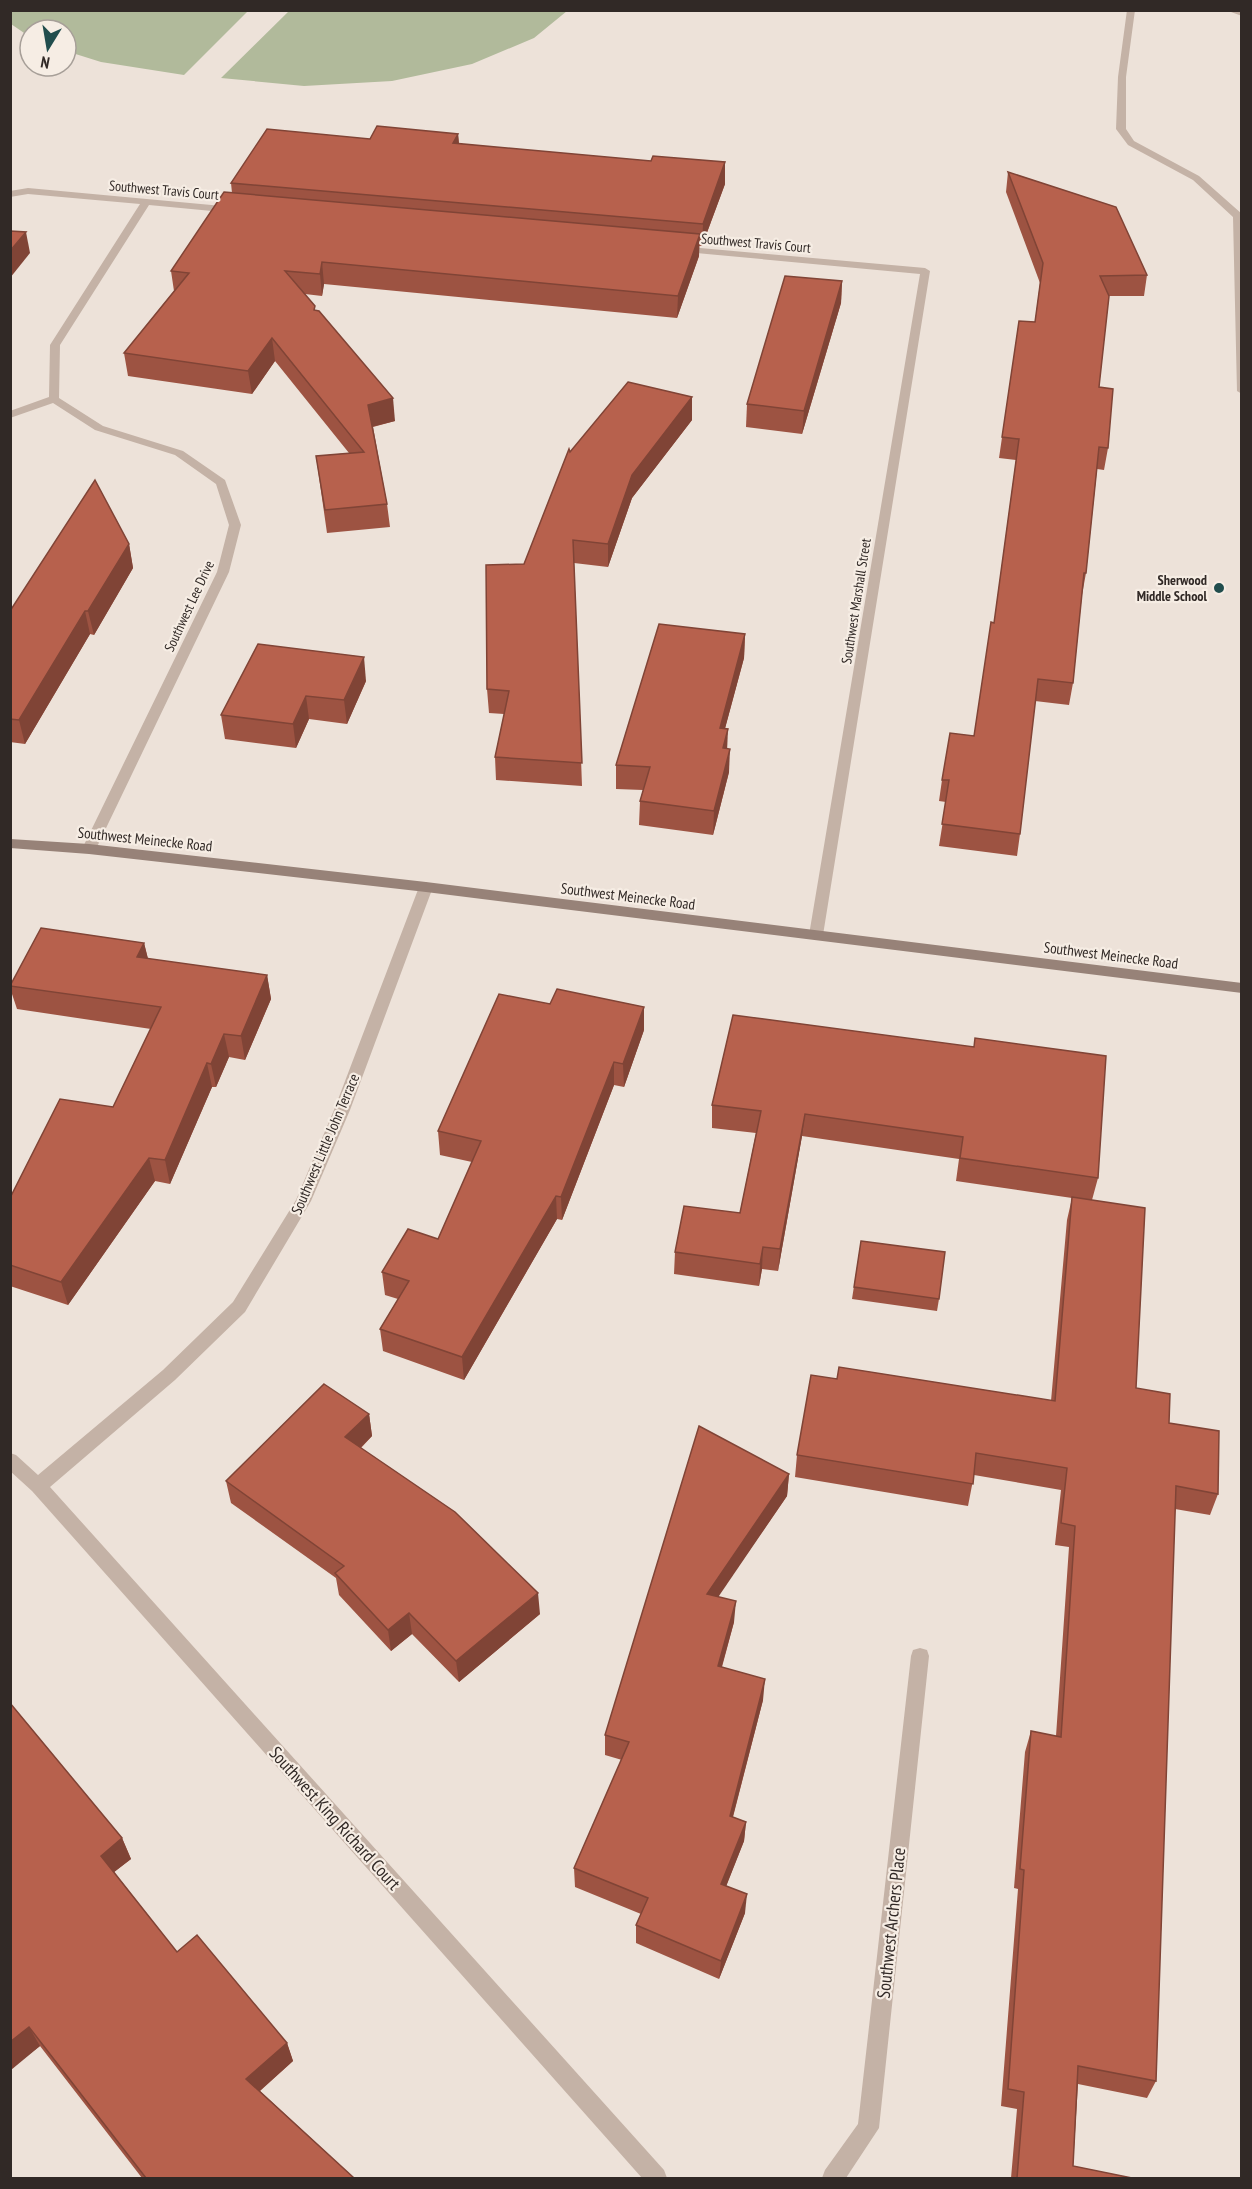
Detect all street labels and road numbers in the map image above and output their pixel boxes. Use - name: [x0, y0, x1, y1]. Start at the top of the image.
- street label: Southwest Travis Court: [108, 176, 220, 204]
- street label: Southwest Travis Court: [700, 229, 812, 257]
- street label: Southwest Marshall Street: [837, 537, 875, 665]
- street label: Southwest Lee Drive: [160, 557, 218, 655]
- street label: Southwest Meinecke Road: [77, 822, 213, 856]
- street label: Southwest Meinecke Road: [560, 878, 696, 914]
- street label: Southwest Meinecke Road: [1043, 937, 1179, 973]
- street label: Southwest Little John Terrace: [287, 1071, 363, 1217]
- street label: Southwest King Richard Court: [264, 1741, 406, 1895]
- street label: Southwest Archers Place: [872, 1846, 910, 2000]

